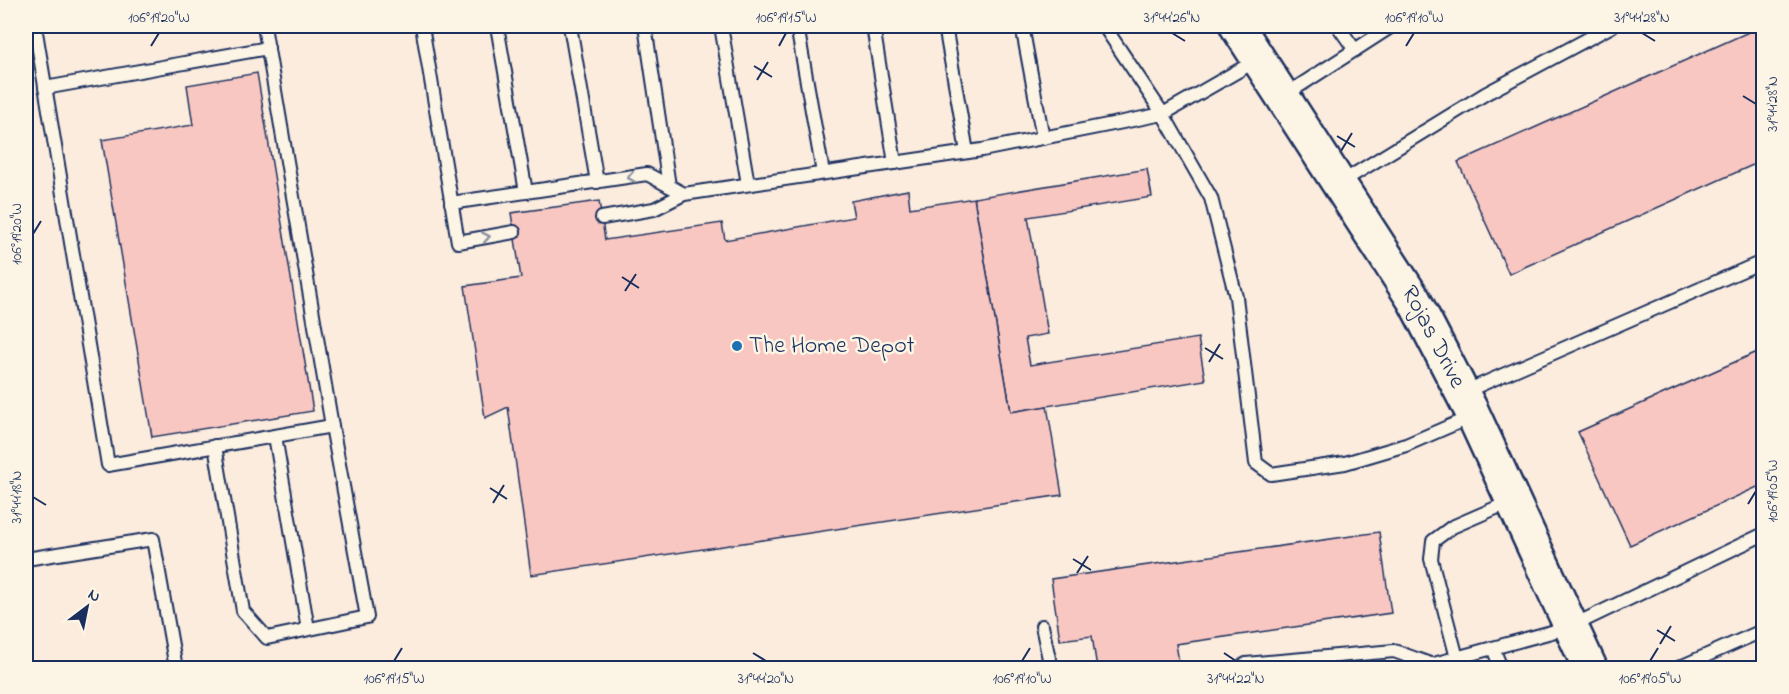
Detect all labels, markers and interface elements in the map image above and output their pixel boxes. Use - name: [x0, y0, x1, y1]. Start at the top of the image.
- text: 106°19'20"W: [128, 7, 190, 29]
- text: 106°19'15"W: [755, 7, 817, 29]
- text: 31°44'26"N: [1144, 7, 1200, 29]
- text: 106°19'10"W: [1384, 7, 1444, 29]
- text: 31°44'28"N: [1614, 7, 1670, 29]
- text: 31°44'28"N: [1762, 76, 1784, 132]
- one-way arrow: [626, 170, 635, 182]
- text: 106°19'20"W: [6, 203, 28, 265]
- one-way arrow: [480, 231, 490, 244]
- street label: Rojas Drive: [1392, 279, 1475, 395]
- place label: The Home Depot: [749, 329, 915, 364]
- marker: The Home Depot: [730, 339, 744, 353]
- text: 106°19'05"W: [1762, 460, 1784, 522]
- text: 31°44'18"N: [6, 471, 28, 523]
- north arrow: [57, 577, 117, 637]
- text: N: [83, 583, 105, 609]
- text: 106°19'15"W: [363, 668, 425, 690]
- text: 31°44'20"N: [738, 668, 794, 690]
- text: 106°19'10"W: [992, 668, 1052, 690]
- text: 31°44'22"N: [1207, 668, 1265, 690]
- text: 106°19'05"W: [1619, 668, 1681, 690]

